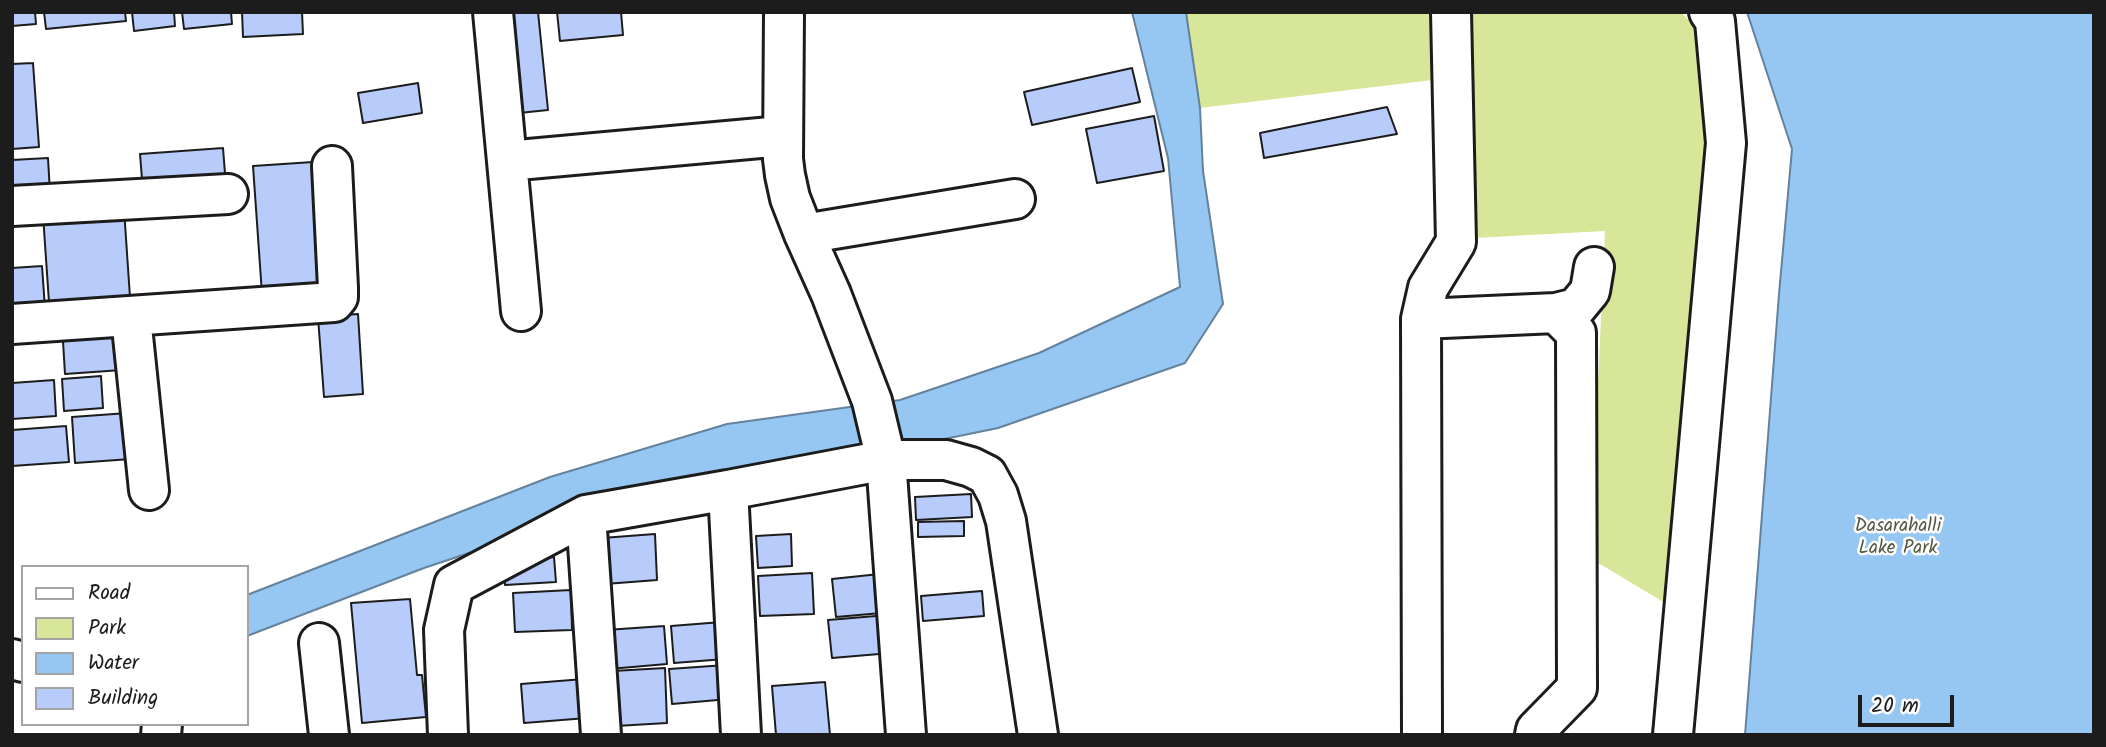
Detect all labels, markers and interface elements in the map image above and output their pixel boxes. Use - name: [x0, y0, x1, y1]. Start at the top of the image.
- park label: Dasarahalli Lake Park: [1855, 517, 1941, 561]
- legend: [21, 565, 248, 726]
- text: Road: [88, 577, 130, 610]
- text: Park: [88, 612, 126, 645]
- text: Water: [88, 647, 139, 680]
- scale bar: [1861, 680, 1957, 724]
- text: Building: [88, 682, 158, 715]
- text: 20 m: [1871, 690, 1919, 723]

